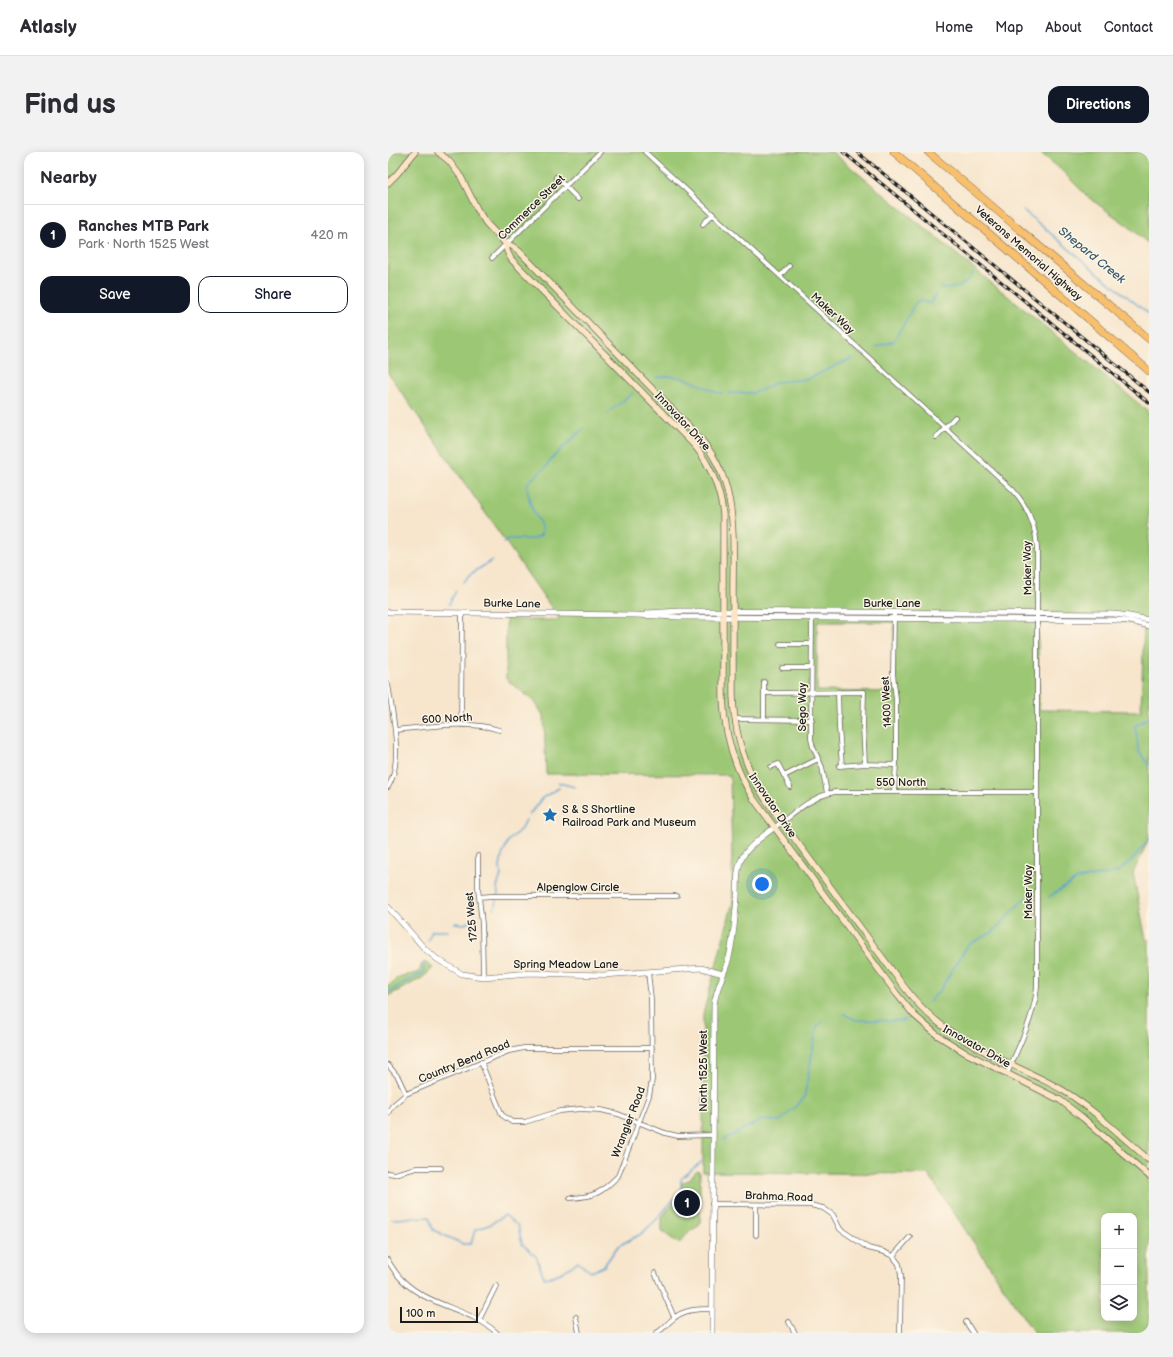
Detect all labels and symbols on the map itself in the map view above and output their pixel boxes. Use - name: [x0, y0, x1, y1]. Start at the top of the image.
- street label: Commerce Street: [495, 172, 568, 243]
- street label: Veterans Memorial Highway: [972, 203, 1085, 303]
- water label: Shepard Creek: [1055, 224, 1129, 288]
- street label: Maker Way: [808, 290, 857, 337]
- street label: Innovator Drive: [652, 389, 713, 454]
- street label: Maker Way: [1021, 541, 1034, 595]
- street label: Burke Lane: [483, 597, 541, 611]
- street label: Burke Lane: [863, 597, 921, 610]
- street label: 1400 West: [879, 675, 894, 728]
- street label: Sego Way: [796, 683, 809, 731]
- street label: 600 North: [421, 711, 473, 726]
- street label: Innovator Drive: [746, 770, 799, 841]
- street label: 550 North: [876, 776, 926, 789]
- place label: S & S Shortline Railroad Park and Museum: [562, 803, 696, 829]
- place icon: S & S Shortline Railroad Park and Museum: [541, 806, 559, 824]
- street label: Maker Way: [1022, 865, 1035, 919]
- your location: [752, 874, 772, 894]
- street label: Alpenglow Circle: [537, 881, 620, 894]
- street label: 1725 West: [463, 891, 480, 942]
- street label: Spring Meadow Lane: [513, 958, 619, 971]
- street label: Innovator Drive: [941, 1022, 1013, 1071]
- street label: North 1525 West: [697, 1030, 710, 1112]
- street label: Country Bend Road: [417, 1037, 512, 1086]
- street label: Wrangler Road: [609, 1085, 648, 1160]
- pin: 1: [674, 1188, 700, 1218]
- street label: Brahma Road: [745, 1189, 813, 1204]
- scale bar: [400, 1305, 478, 1324]

